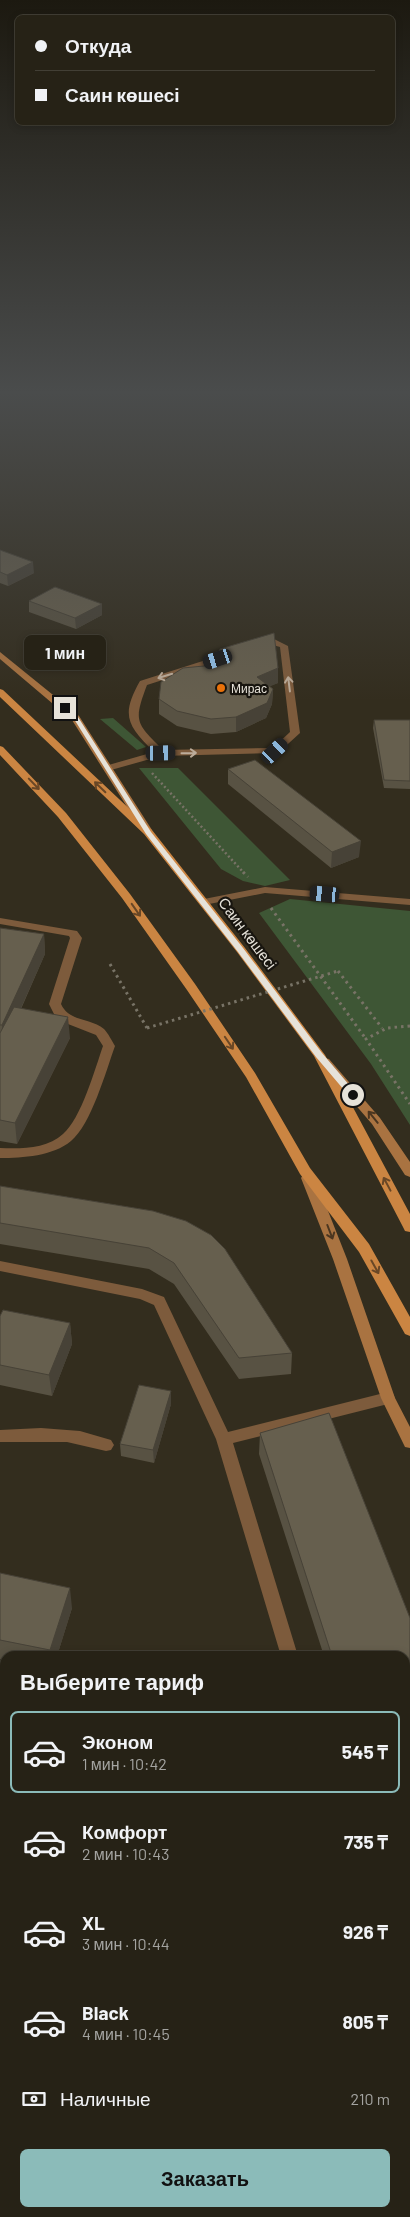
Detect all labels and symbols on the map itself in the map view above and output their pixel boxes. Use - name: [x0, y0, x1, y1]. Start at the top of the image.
- callout: 1 мин: [24, 636, 106, 670]
- car: [201, 647, 234, 671]
- one-way arrow: [158, 672, 174, 681]
- one-way arrow: [283, 676, 293, 692]
- place label: Мирас: [231, 681, 267, 696]
- marker: Мирас: [215, 682, 227, 694]
- route end: [54, 697, 76, 719]
- car: [258, 735, 291, 767]
- car: [145, 745, 176, 761]
- one-way arrow: [181, 748, 197, 757]
- one-way arrow: [28, 778, 40, 791]
- one-way arrow: [94, 781, 106, 793]
- car: [309, 885, 340, 903]
- street label: Саин көшесі: [215, 894, 281, 972]
- one-way arrow: [131, 903, 141, 917]
- one-way arrow: [224, 1036, 234, 1050]
- route start: [342, 1084, 364, 1106]
- one-way arrow: [367, 1111, 378, 1124]
- one-way arrow: [382, 1177, 391, 1192]
- one-way arrow: [325, 1224, 335, 1239]
- one-way arrow: [370, 1259, 380, 1274]

